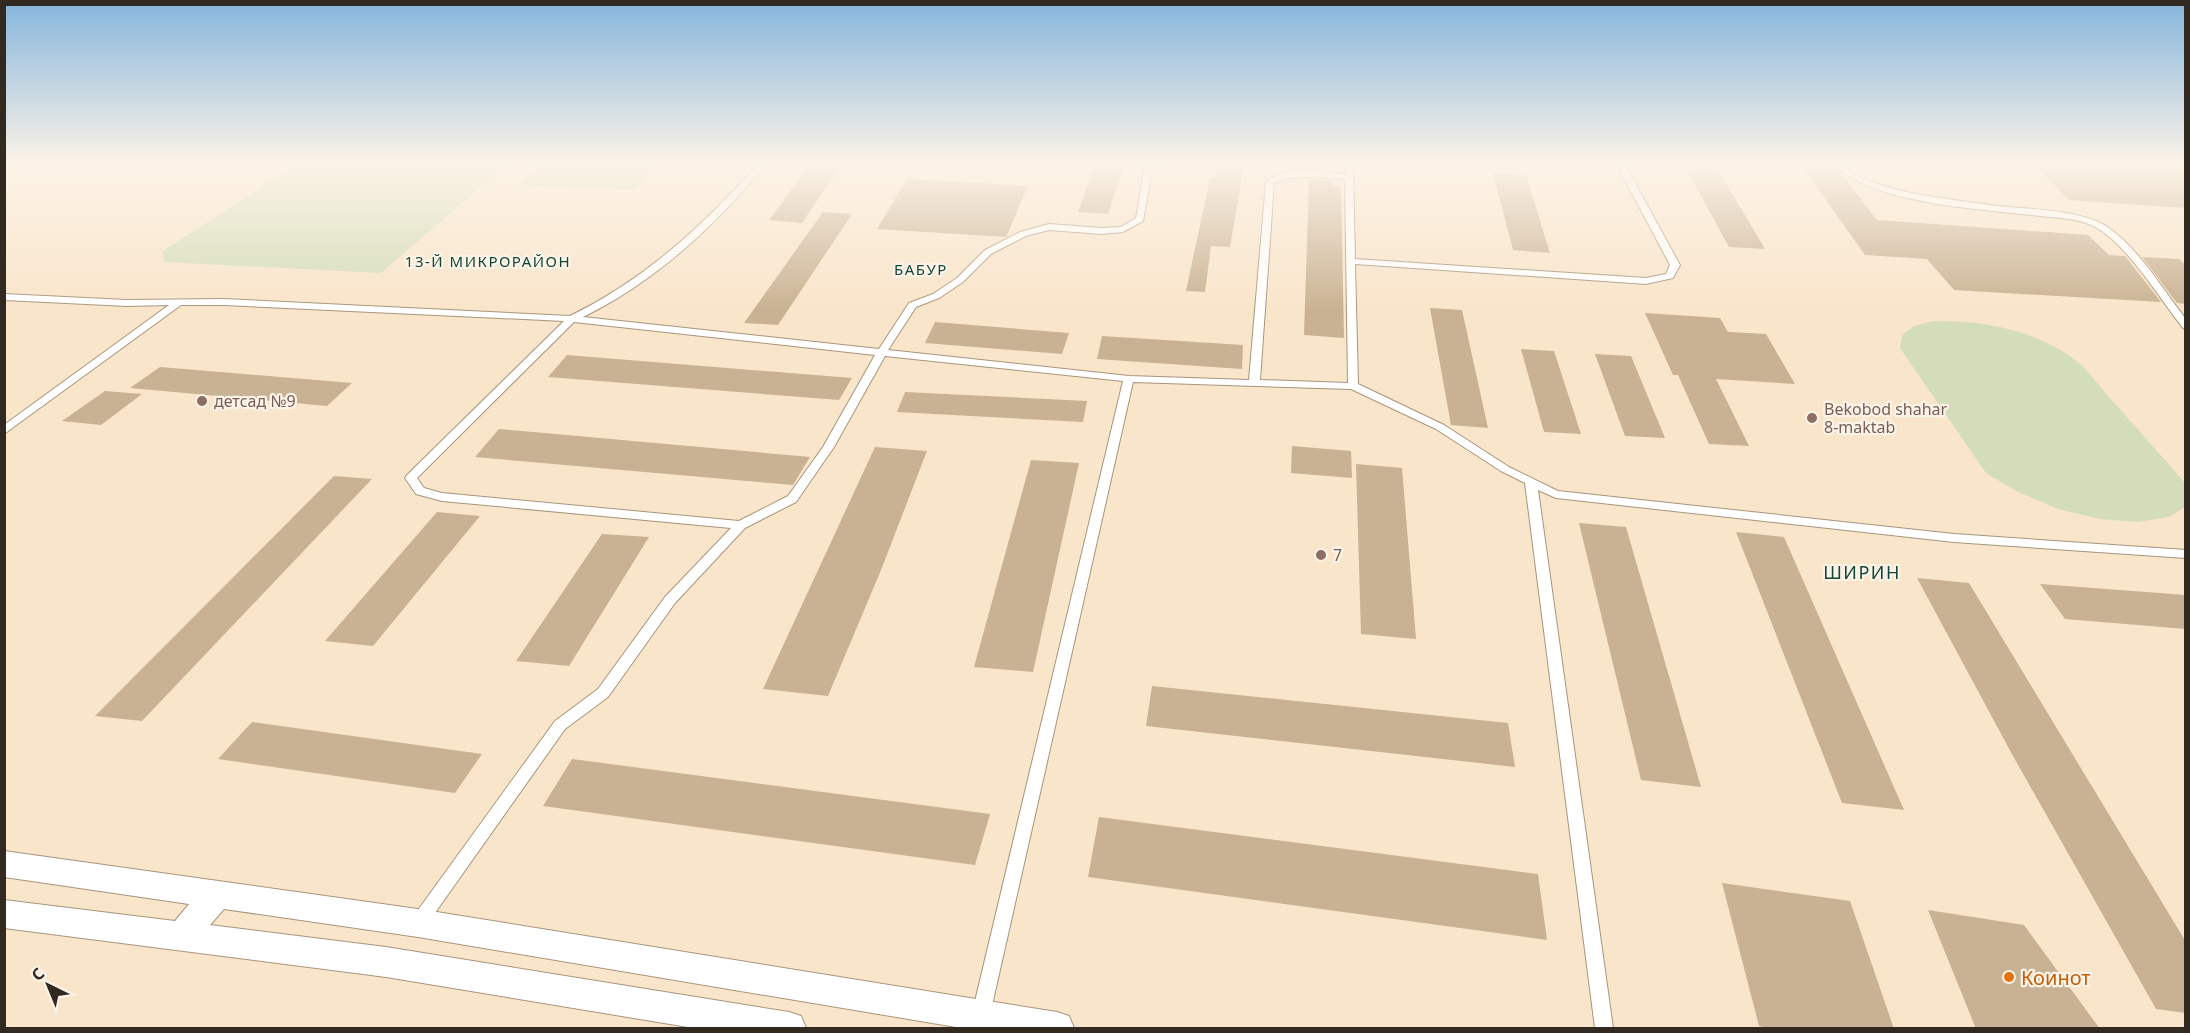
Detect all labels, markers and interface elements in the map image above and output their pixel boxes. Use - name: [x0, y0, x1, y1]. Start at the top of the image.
- district label: 13-Й МИКРОРАЙОН: [405, 251, 571, 271]
- district label: БАБУР: [894, 259, 948, 279]
- place label: детсад №9: [214, 390, 296, 412]
- marker: детсад №9: [195, 394, 209, 408]
- place label: Bekobod shahar 8-maktab: [1824, 398, 1948, 438]
- marker: Bekobod shahar 8-maktab: [1805, 411, 1819, 425]
- place label: 7: [1333, 544, 1342, 566]
- marker: 7: [1314, 548, 1328, 562]
- district label: ШИРИН: [1823, 560, 1901, 584]
- north arrow: [18, 955, 78, 1015]
- text: С: [26, 962, 49, 986]
- place label: Коинот: [2021, 964, 2091, 991]
- marker: Коинот: [2002, 970, 2016, 984]

